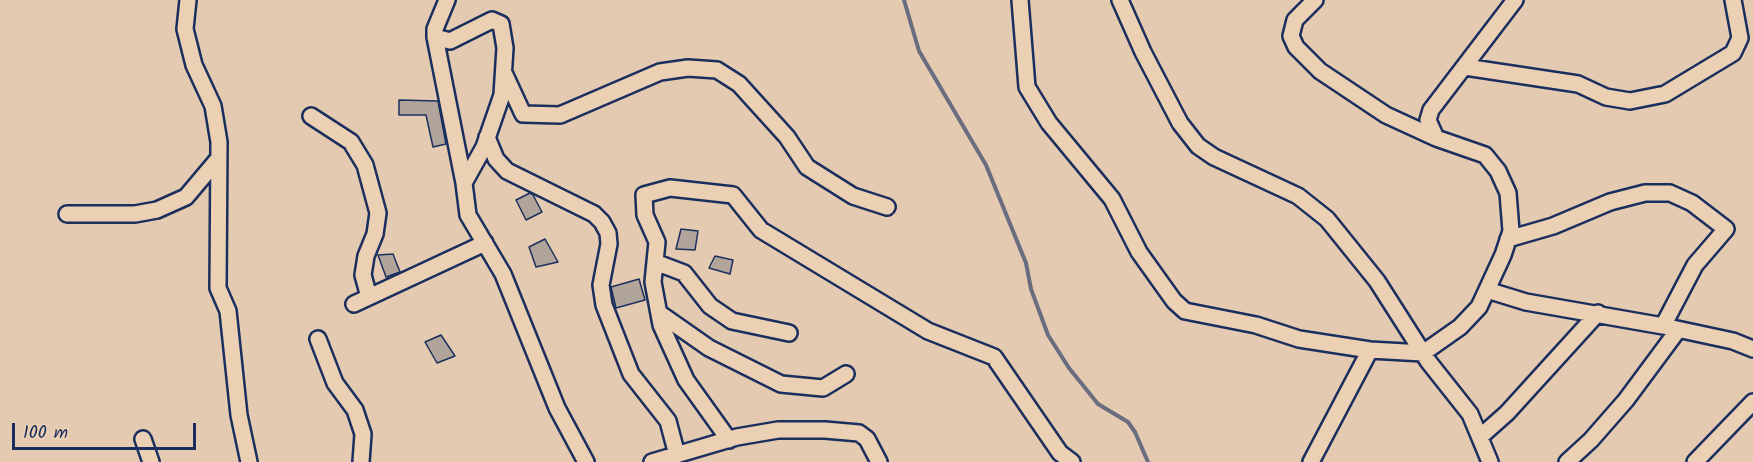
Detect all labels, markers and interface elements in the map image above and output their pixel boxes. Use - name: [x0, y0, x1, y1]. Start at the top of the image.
- scale bar: [15, 411, 200, 449]
- text: 100 m: [23, 419, 68, 448]

